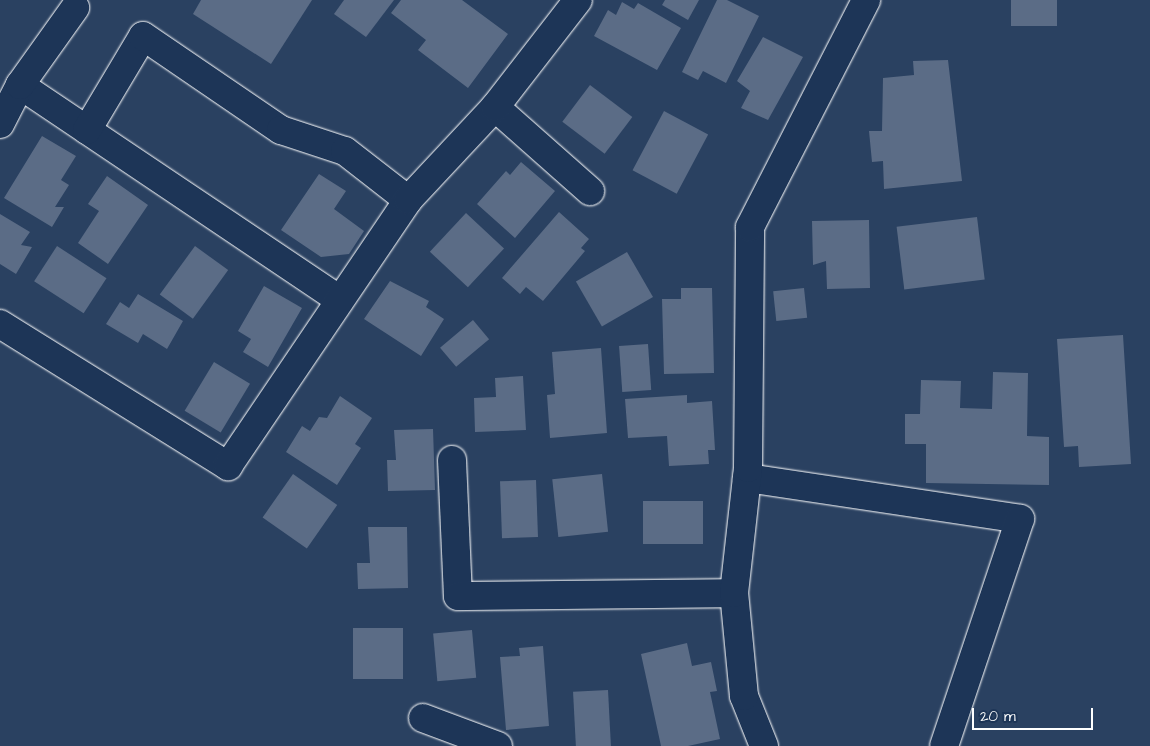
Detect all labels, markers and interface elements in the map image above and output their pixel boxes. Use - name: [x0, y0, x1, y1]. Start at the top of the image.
- scale bar: [975, 698, 1096, 730]
- text: 20 m: [980, 706, 1016, 727]

